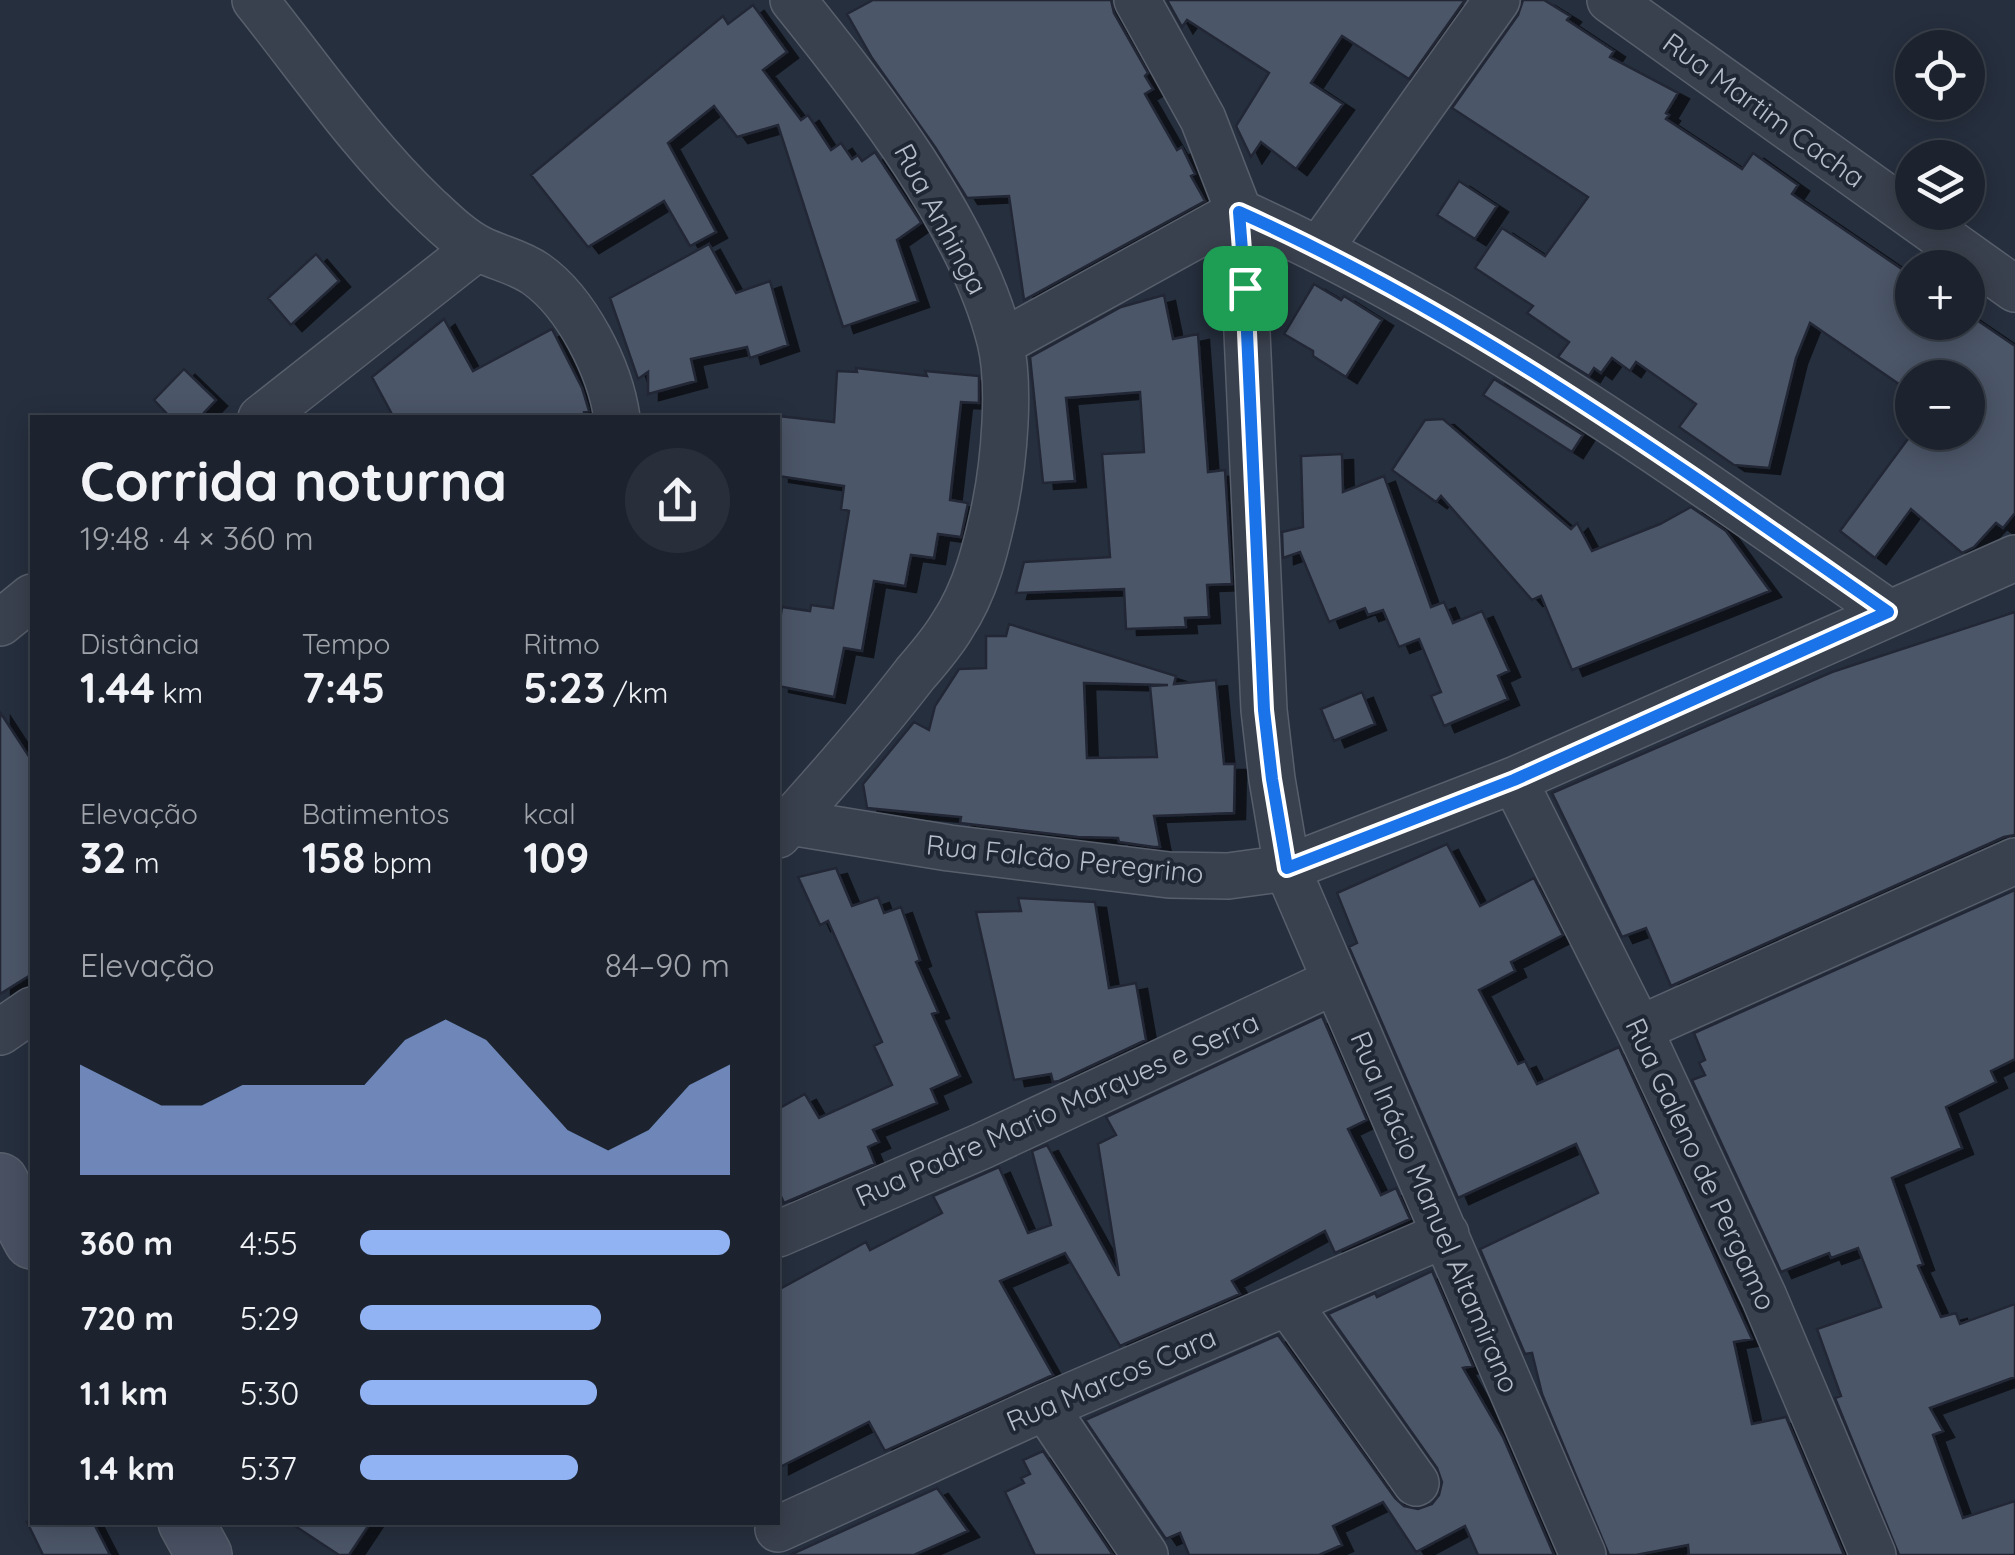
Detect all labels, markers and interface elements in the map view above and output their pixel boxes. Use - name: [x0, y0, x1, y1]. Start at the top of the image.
- street label: Rua Martim Cacha: [1656, 25, 1872, 195]
- map controls: [1895, 30, 1985, 450]
- button: locate: [1895, 30, 1985, 120]
- street label: Rua Anhinga: [887, 137, 996, 300]
- button: layers: [1895, 140, 1985, 230]
- pin: [1203, 246, 1288, 331]
- button: +: [1895, 250, 1985, 340]
- icon: arrive: [1218, 261, 1273, 316]
- button: −: [1895, 360, 1985, 450]
- text: Corrida noturna: [80, 446, 507, 515]
- button: share: [625, 448, 730, 553]
- text: 19:48 · 4 × 360 m: [80, 518, 314, 558]
- text: Distância: [80, 626, 199, 661]
- text: Tempo: [302, 626, 390, 661]
- text: Ritmo: [523, 626, 600, 661]
- text: 1.44: [80, 661, 155, 714]
- text: 7:45: [302, 661, 385, 714]
- text: 5:23: [523, 661, 605, 714]
- text: km: [155, 675, 203, 710]
- text: /km: [605, 675, 668, 710]
- text: Elevação: [80, 796, 198, 831]
- text: Batimentos: [302, 796, 449, 831]
- text: kcal: [523, 796, 576, 831]
- street label: Rua Falcão Peregrino: [925, 827, 1206, 890]
- text: 32: [80, 831, 126, 884]
- text: 158: [302, 831, 365, 884]
- text: 109: [523, 831, 589, 884]
- text: m: [126, 845, 160, 880]
- text: bpm: [365, 845, 432, 880]
- text: Elevação: [80, 945, 215, 985]
- text: 84–90 m: [605, 945, 730, 985]
- street label: Rua Padre Mario Marques e Serra: [850, 1004, 1264, 1214]
- street label: Rua Galeno de Pergamo: [1618, 1012, 1785, 1315]
- street label: Rua Inácio Manuel Altamirano: [1343, 1026, 1528, 1398]
- text: 360 m: [80, 1223, 173, 1263]
- text: 4:55: [240, 1223, 298, 1263]
- text: 720 m: [80, 1298, 174, 1338]
- text: 5:29: [240, 1298, 299, 1338]
- street label: Rua Marcos Cara: [1001, 1319, 1221, 1438]
- text: 1.1 km: [80, 1373, 168, 1413]
- text: 5:30: [240, 1373, 299, 1413]
- text: 1.4 km: [80, 1448, 175, 1488]
- text: 5:37: [240, 1448, 297, 1488]

